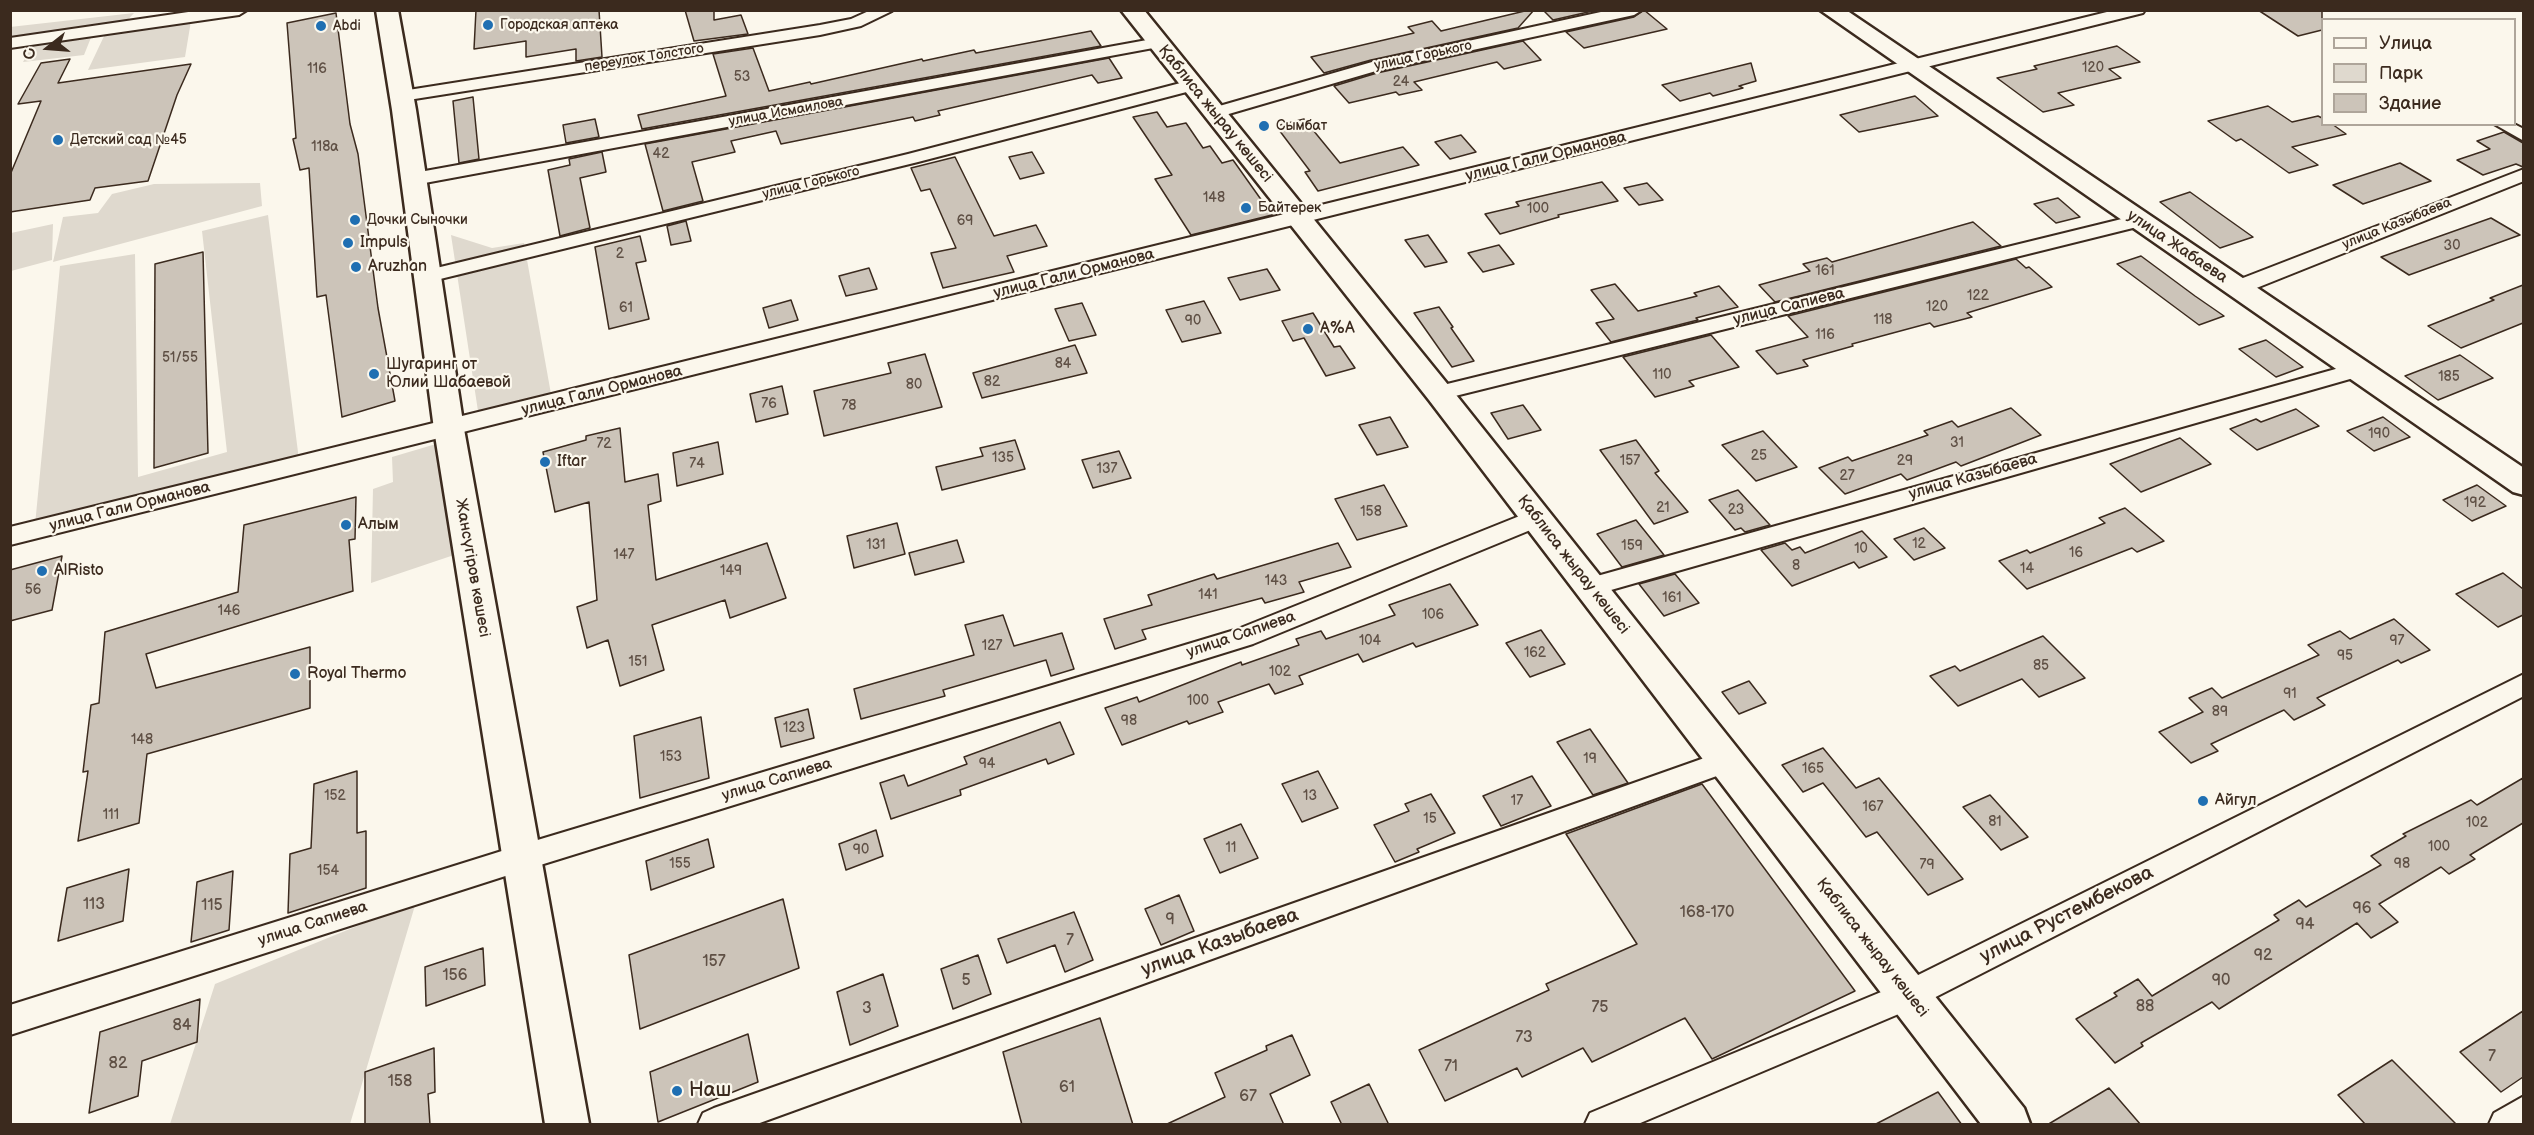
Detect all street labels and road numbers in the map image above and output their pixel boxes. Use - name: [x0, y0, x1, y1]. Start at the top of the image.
- street label: улица Горького: [1373, 37, 1473, 75]
- street label: переулок Толстого: [583, 40, 705, 76]
- street label: Қаблиса жырау көшесі: [1154, 42, 1276, 186]
- street label: улица Исмаилова: [727, 94, 845, 130]
- street label: улица Гали Орманова: [1464, 128, 1628, 186]
- street label: улица Горького: [761, 163, 861, 203]
- street label: улица Казыбаева: [2340, 194, 2454, 254]
- street label: улица Жабаева: [2123, 206, 2231, 288]
- street label: улица Гали Орманова: [992, 245, 1156, 303]
- street label: улица Сапиева: [1731, 284, 1847, 330]
- street label: улица Гали Орманова: [520, 362, 684, 420]
- street label: улица Казыбаева: [1907, 450, 2039, 504]
- street label: улица Гали Орманова: [48, 478, 212, 536]
- street label: Қаблиса жырау көшесі: [1513, 492, 1633, 638]
- street label: Жансүгіров көшесі: [450, 497, 494, 639]
- street label: улица Сапиева: [1184, 607, 1298, 663]
- street label: улица Сапиева: [720, 754, 834, 806]
- street label: улица Рустембекова: [1976, 861, 2158, 969]
- street label: Қаблиса жырау көшесі: [1812, 875, 1932, 1021]
- street label: улица Сапиева: [256, 897, 370, 951]
- street label: улица Казыбаева: [1138, 903, 1302, 983]

